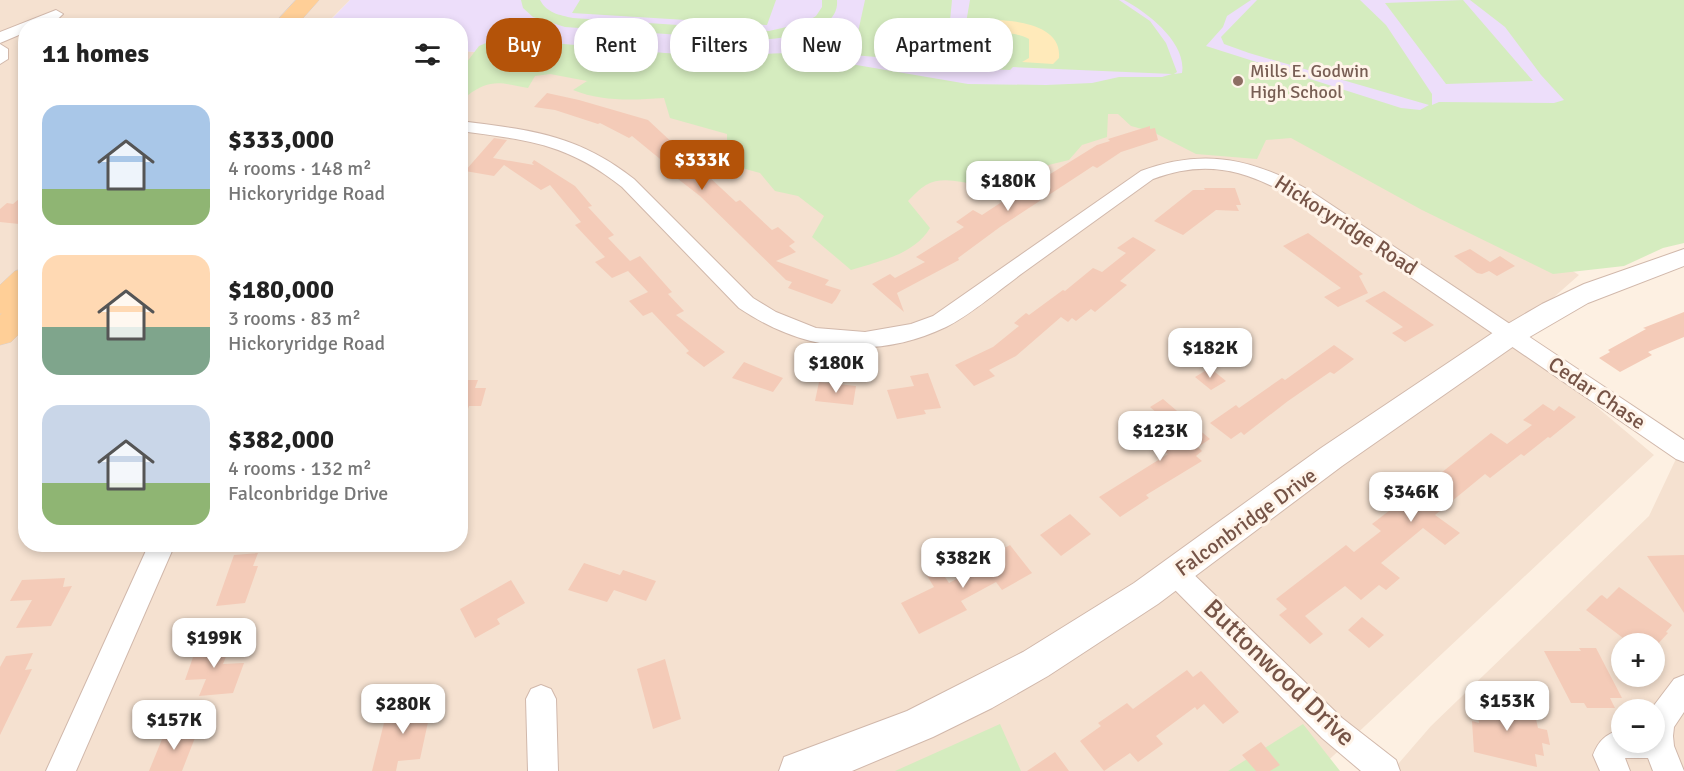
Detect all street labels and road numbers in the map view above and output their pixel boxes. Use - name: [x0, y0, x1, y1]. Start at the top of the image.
- street label: Hickoryridge Road: [1270, 169, 1422, 281]
- street label: Cedar Chase: [1543, 351, 1651, 435]
- street label: Falconbridge Drive: [1170, 462, 1322, 582]
- street label: Buttonwood Drive: [1197, 593, 1361, 753]

